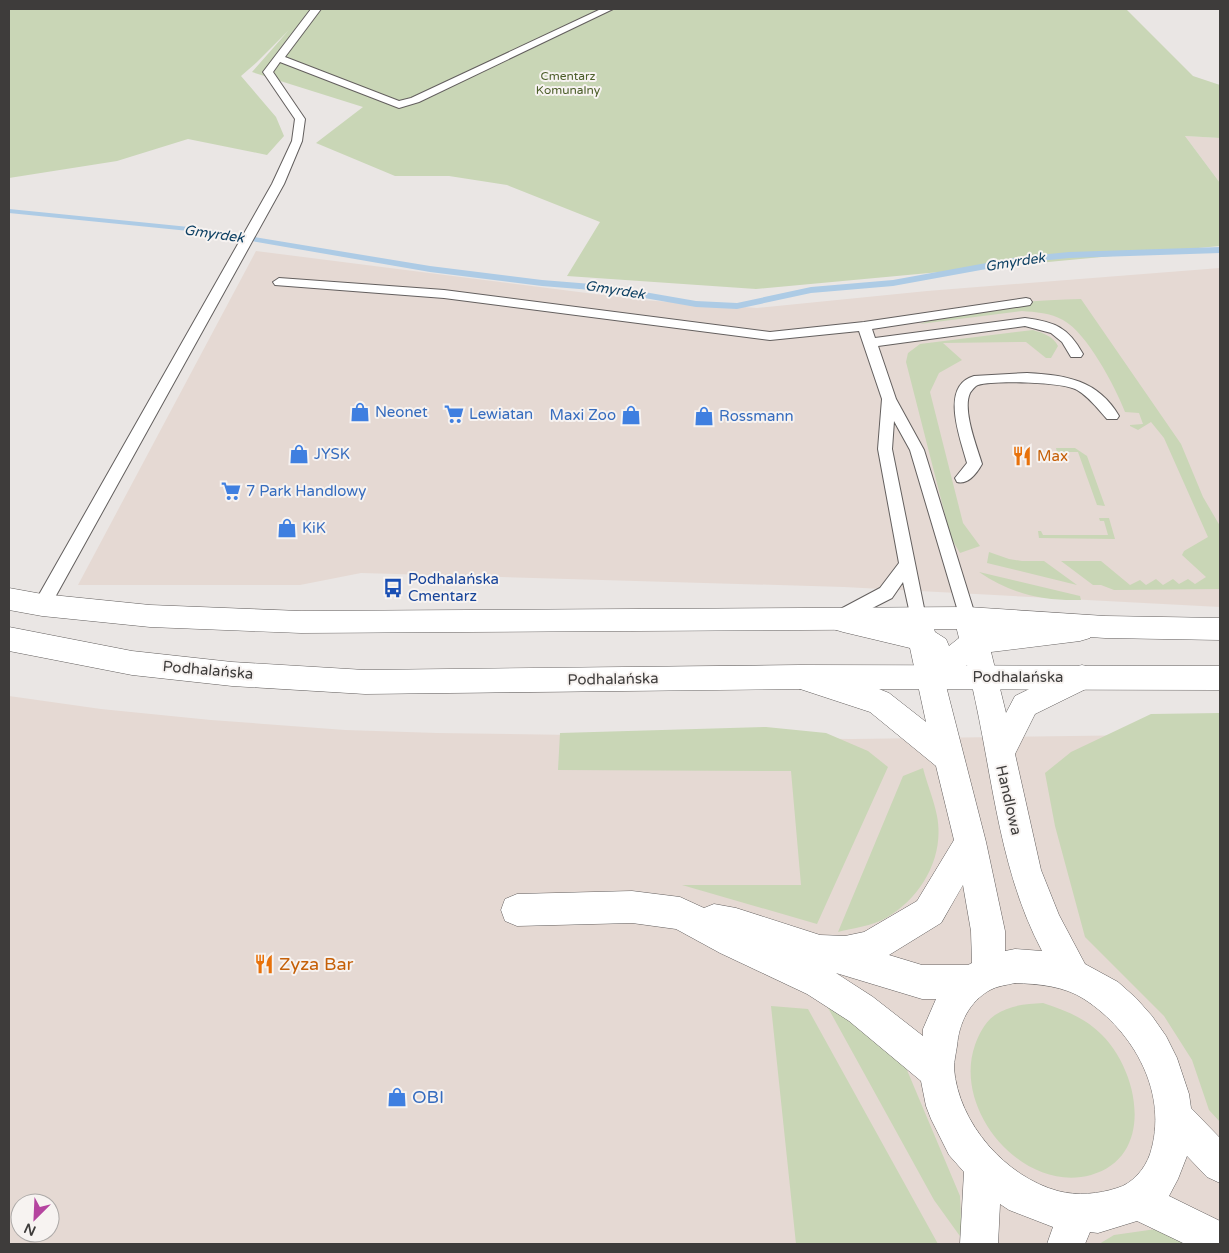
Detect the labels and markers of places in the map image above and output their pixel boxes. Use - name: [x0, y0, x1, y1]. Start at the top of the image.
- shop icon: Neonet: [349, 401, 371, 423]
- place label: Neonet: [375, 403, 428, 421]
- supermarket icon: Lewiatan: [443, 403, 465, 425]
- shop icon: Maxi Zoo: [620, 404, 642, 426]
- place label: Lewiatan: [469, 405, 533, 423]
- shop icon: Rossmann: [693, 405, 715, 427]
- place label: Maxi Zoo: [550, 406, 616, 424]
- place label: Rossmann: [719, 407, 794, 425]
- shop icon: JYSK: [288, 443, 310, 465]
- place label: JYSK: [314, 445, 350, 463]
- restaurant icon: Max: [1011, 445, 1033, 467]
- place label: Max: [1037, 447, 1068, 465]
- supermarket icon: 7 Park Handlowy: [220, 480, 242, 502]
- place label: 7 Park Handlowy: [246, 482, 366, 500]
- shop icon: KiK: [276, 517, 298, 539]
- place label: KiK: [302, 519, 326, 537]
- place label: Podhalańska Cmentarz: [408, 570, 499, 605]
- bus stop icon: Podhalańska Cmentarz: [382, 577, 404, 599]
- restaurant icon: Zyza Bar: [253, 953, 275, 975]
- place label: Zyza Bar: [279, 953, 353, 975]
- shop icon: OBI: [386, 1086, 408, 1108]
- place label: OBI: [412, 1086, 444, 1108]

